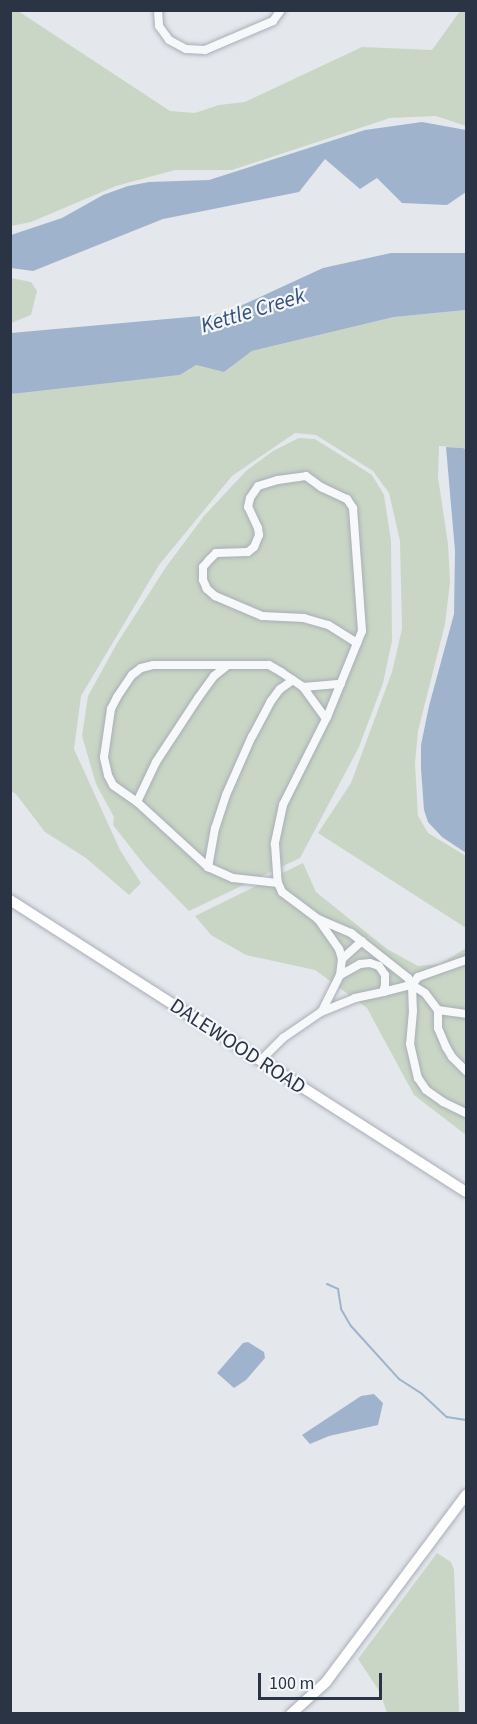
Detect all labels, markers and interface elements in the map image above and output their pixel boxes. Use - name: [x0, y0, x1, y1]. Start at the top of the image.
- water label: Kettle Creek: [198, 283, 308, 339]
- street label: DALEWOOD ROAD: [165, 993, 311, 1099]
- scale bar: [261, 1661, 386, 1699]
- text: 100 m: [269, 1671, 314, 1696]

